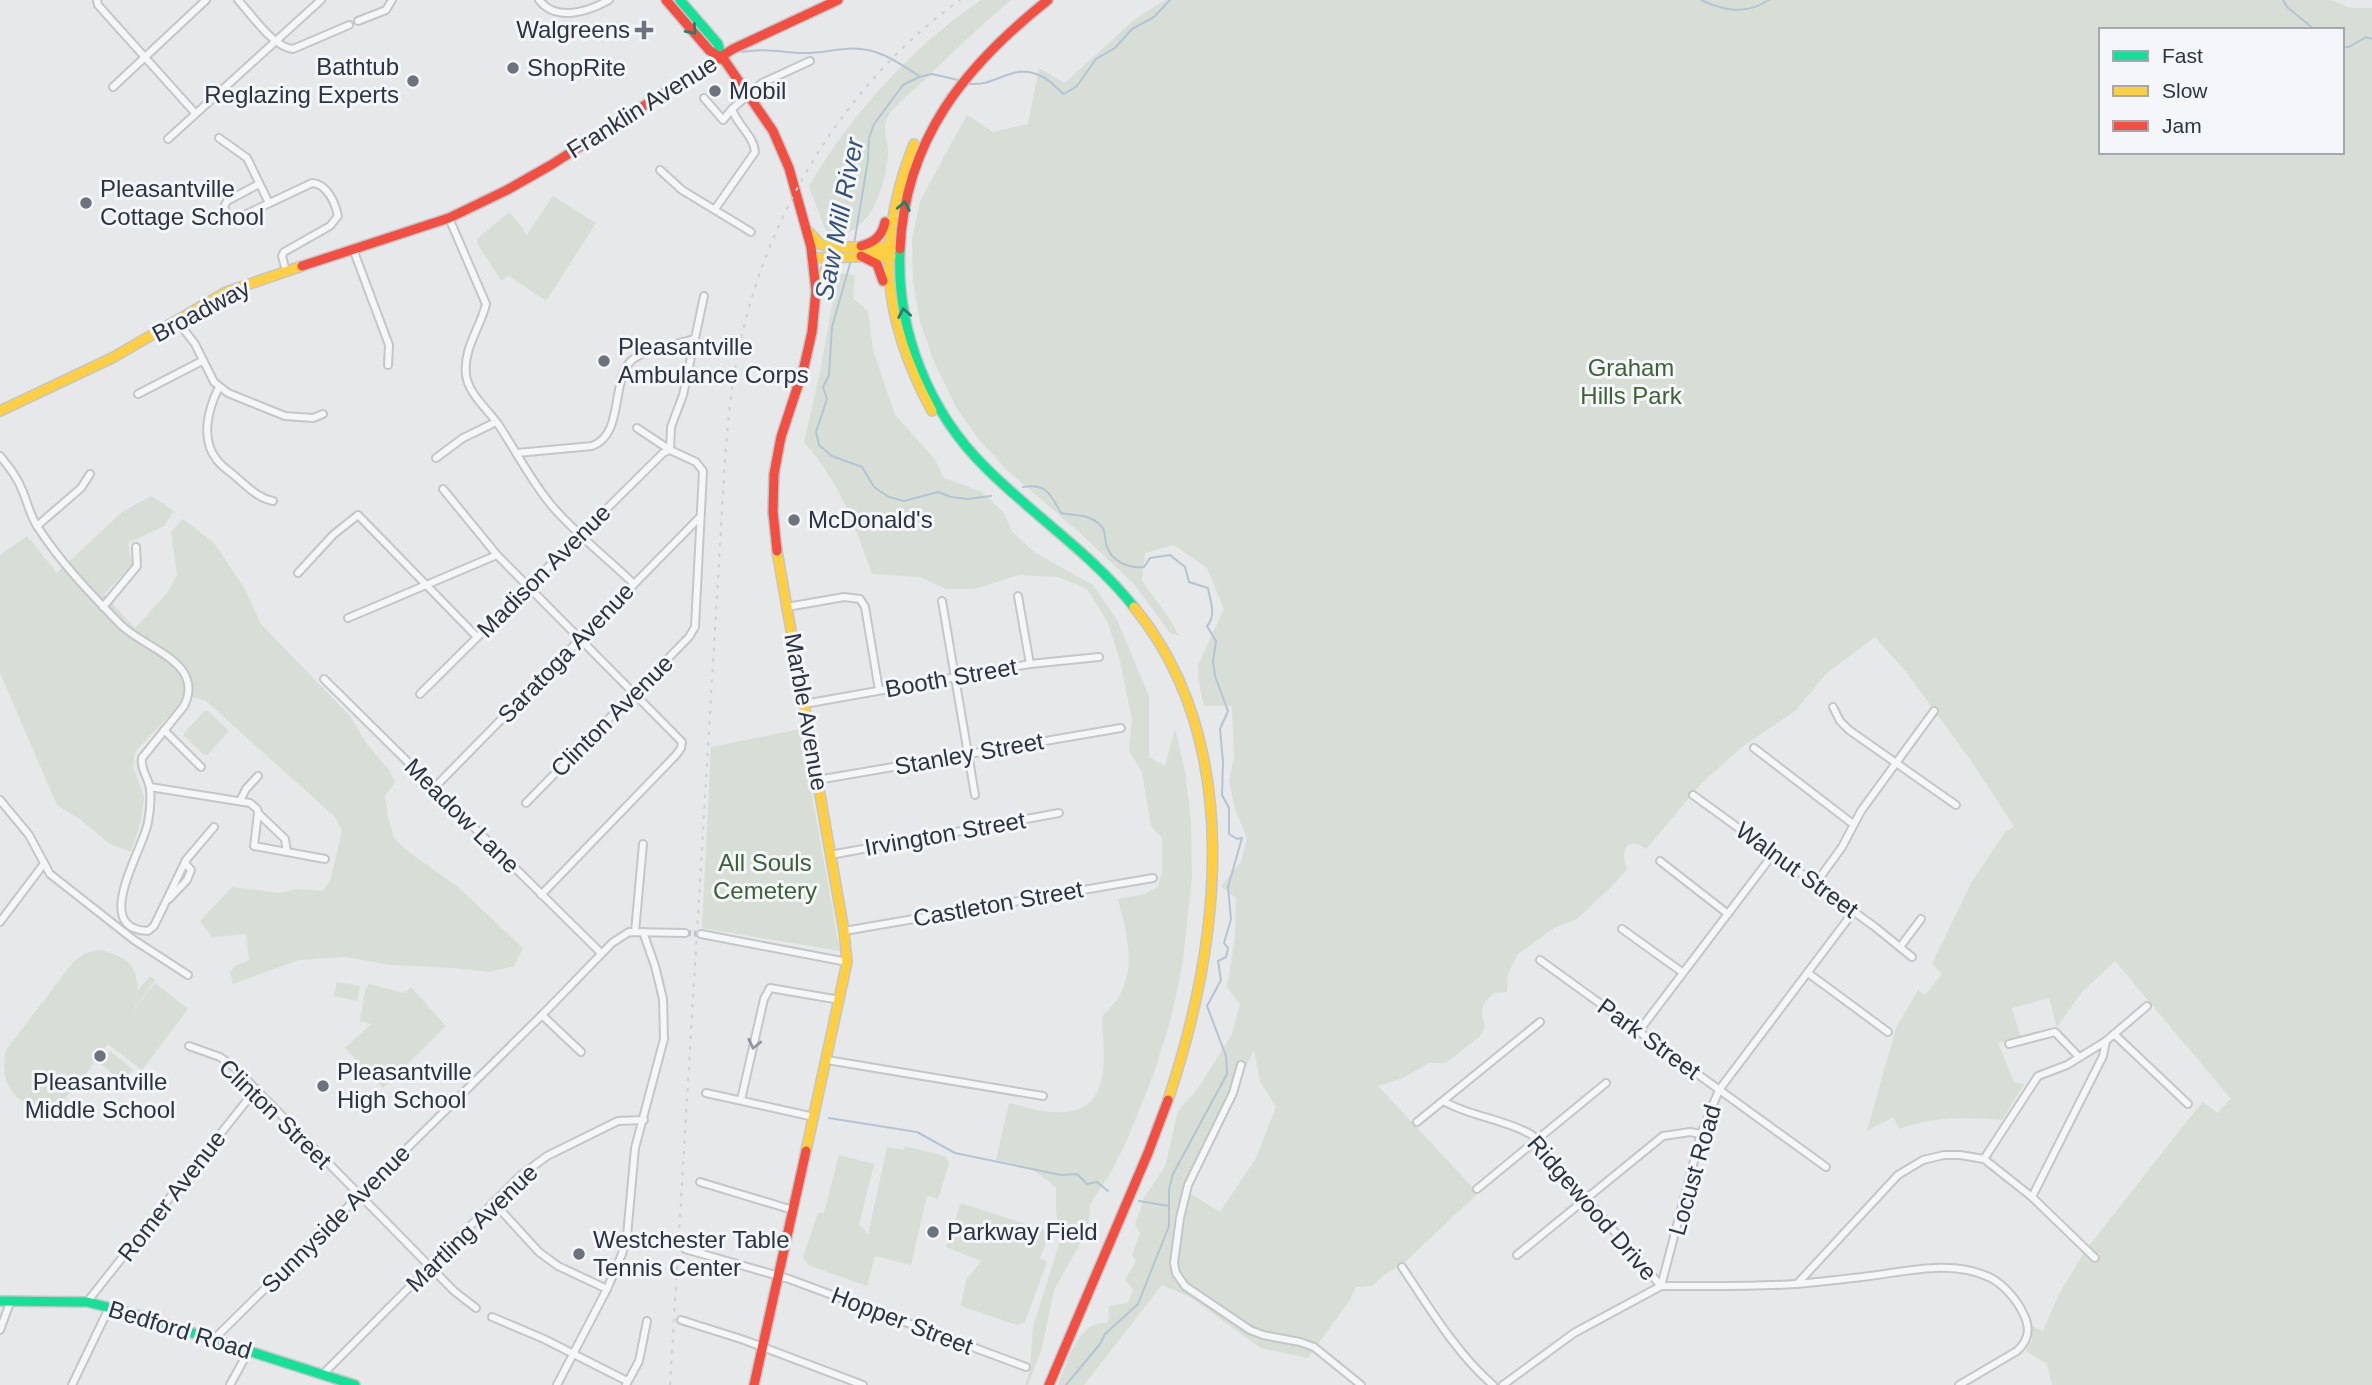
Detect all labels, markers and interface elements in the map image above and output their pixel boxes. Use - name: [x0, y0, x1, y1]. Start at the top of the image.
- place label: Walgreens: [516, 16, 630, 43]
- marker: Walgreens: [636, 22, 652, 38]
- one-way arrow: [684, 22, 696, 35]
- legend: [2099, 28, 2344, 154]
- text: Fast: [2162, 44, 2203, 67]
- street label: Franklin Avenue: [562, 50, 722, 164]
- place label: Bathtub Reglazing Experts: [204, 53, 399, 108]
- place label: ShopRite: [527, 54, 626, 81]
- marker: ShopRite: [505, 60, 521, 76]
- marker: Bathtub Reglazing Experts: [405, 73, 421, 89]
- place label: Mobil: [729, 77, 786, 104]
- text: Slow: [2162, 79, 2208, 102]
- marker: Mobil: [707, 83, 723, 99]
- text: Jam: [2162, 114, 2202, 137]
- water label: Saw Mill River: [809, 134, 870, 303]
- place label: Pleasantville Cottage School: [100, 175, 264, 230]
- marker: Pleasantville Cottage School: [78, 195, 94, 211]
- one-way arrow: [896, 200, 911, 212]
- street label: Broadway: [147, 274, 254, 348]
- one-way arrow: [898, 307, 913, 319]
- place label: Pleasantville Ambulance Corps: [618, 333, 809, 388]
- marker: Pleasantville Ambulance Corps: [596, 353, 612, 369]
- park label: Graham Hills Park: [1580, 354, 1683, 409]
- street label: Madison Avenue: [472, 499, 616, 643]
- place label: McDonald's: [808, 506, 933, 533]
- marker: McDonald's: [786, 512, 802, 528]
- street label: Saratoga Avenue: [492, 577, 639, 728]
- street label: Marble Avenue: [779, 631, 834, 793]
- street label: Clinton Avenue: [545, 649, 678, 782]
- street label: Booth Street: [883, 653, 1019, 702]
- street label: Stanley Street: [892, 727, 1046, 780]
- street label: Meadow Lane: [399, 753, 525, 879]
- street label: Irvington Street: [862, 806, 1028, 861]
- street label: Walnut Street: [1731, 816, 1864, 923]
- park label: All Souls Cemetery: [713, 849, 817, 904]
- street label: Castleton Street: [911, 875, 1085, 932]
- street label: Park Street: [1593, 992, 1706, 1085]
- one-way arrow: [747, 1037, 762, 1049]
- marker: Pleasantville Middle School: [92, 1048, 108, 1064]
- street label: Clinton Street: [214, 1053, 337, 1174]
- place label: Pleasantville High School: [337, 1058, 472, 1113]
- place label: Pleasantville Middle School: [25, 1068, 175, 1123]
- marker: Pleasantville High School: [315, 1078, 331, 1094]
- street label: Locust Road: [1663, 1101, 1726, 1238]
- street label: Romer Avenue: [112, 1125, 231, 1266]
- street label: Ridgewood Drive: [1522, 1130, 1663, 1285]
- street label: Sunnyside Avenue: [256, 1139, 415, 1298]
- street label: Martling Avenue: [401, 1158, 543, 1297]
- place label: Parkway Field: [947, 1218, 1098, 1245]
- marker: Parkway Field: [925, 1224, 941, 1240]
- place label: Westchester Table Tennis Center: [593, 1226, 790, 1281]
- marker: Westchester Table Tennis Center: [571, 1246, 587, 1262]
- street label: Hopper Street: [828, 1281, 977, 1360]
- street label: Bedford Road: [105, 1295, 255, 1364]

